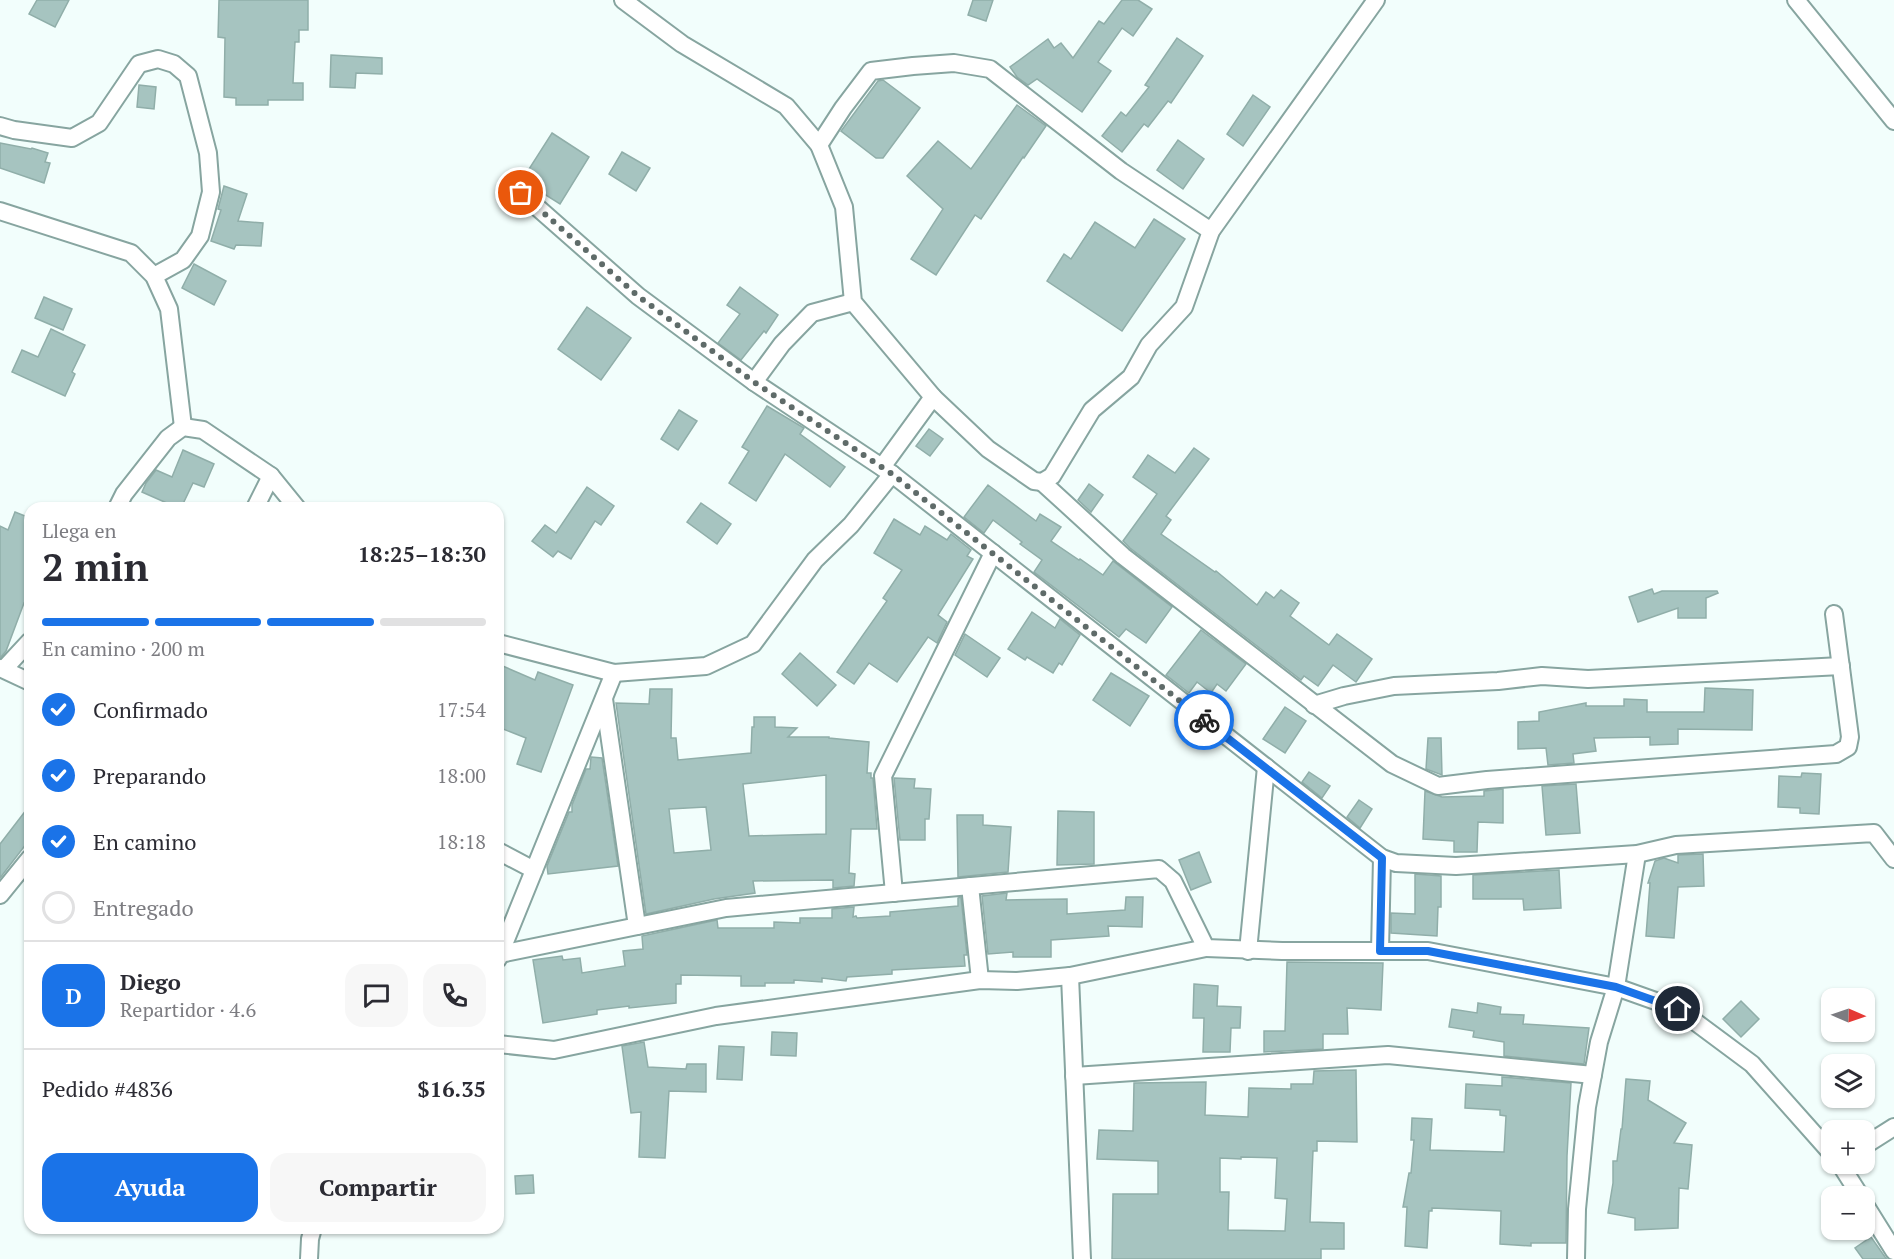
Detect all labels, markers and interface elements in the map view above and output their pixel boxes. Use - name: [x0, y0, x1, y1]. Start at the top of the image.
- pin: [495, 167, 546, 218]
- icon: bag: [504, 176, 537, 209]
- text: Llega en: [42, 517, 116, 544]
- text: 18:25–18:30: [358, 539, 486, 568]
- text: 2 min: [42, 540, 149, 592]
- text: En camino · 200 m: [42, 635, 205, 662]
- courier: [1174, 690, 1234, 750]
- icon: check: [42, 693, 75, 726]
- text: Confirmado: [93, 695, 208, 724]
- text: 17:54: [437, 696, 486, 723]
- icon: bike: [1188, 704, 1221, 737]
- icon: check: [42, 759, 75, 792]
- text: Preparando: [93, 761, 206, 790]
- text: 18:00: [437, 762, 486, 789]
- icon: check: [42, 825, 75, 858]
- text: En camino: [93, 827, 196, 856]
- text: 18:18: [437, 828, 486, 855]
- text: Entregado: [93, 893, 194, 922]
- button: chat: [345, 964, 408, 1027]
- button: phone: [423, 964, 486, 1027]
- text: Diego: [120, 967, 181, 996]
- text: D: [65, 981, 82, 1010]
- pin: [1652, 983, 1703, 1034]
- north arrow: [1821, 988, 1875, 1042]
- map controls: [1821, 988, 1875, 1240]
- icon: home: [1661, 992, 1694, 1025]
- text: Repartidor · 4.6: [120, 996, 256, 1023]
- button: layers: [1821, 1054, 1875, 1108]
- text: Pedido #4836: [42, 1074, 173, 1103]
- text: $16.35: [417, 1074, 486, 1103]
- button: +: [1821, 1120, 1875, 1174]
- button: Ayuda: [42, 1153, 258, 1222]
- button: Compartir: [270, 1153, 486, 1222]
- button: −: [1821, 1186, 1875, 1240]

